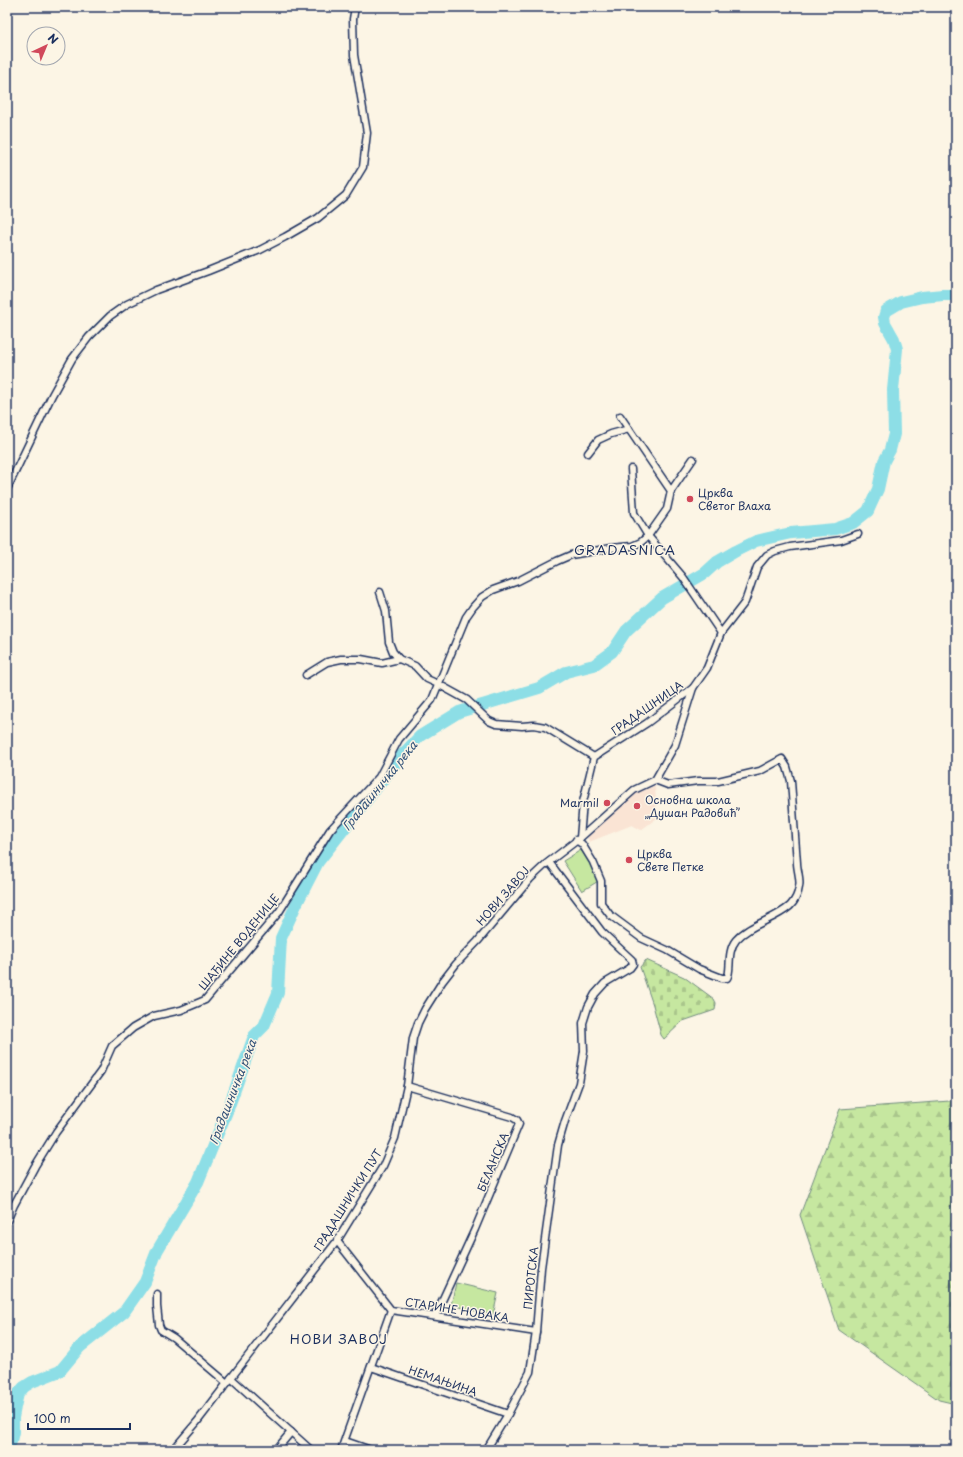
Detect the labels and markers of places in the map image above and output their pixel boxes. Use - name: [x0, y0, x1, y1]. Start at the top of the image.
- place label: Црква Светог Влаха: [698, 484, 771, 514]
- marker: Црква Светог Влаха: [685, 494, 695, 504]
- place label: Основна школа „Душан Радовић”: [645, 791, 740, 821]
- place label: Marmil: [560, 794, 599, 811]
- marker: Marmil: [602, 798, 612, 808]
- marker: Основна школа „Душан Радовић”: [632, 801, 642, 811]
- place label: Црква Свете Петке: [637, 845, 704, 875]
- marker: Црква Свете Петке: [624, 855, 634, 865]

